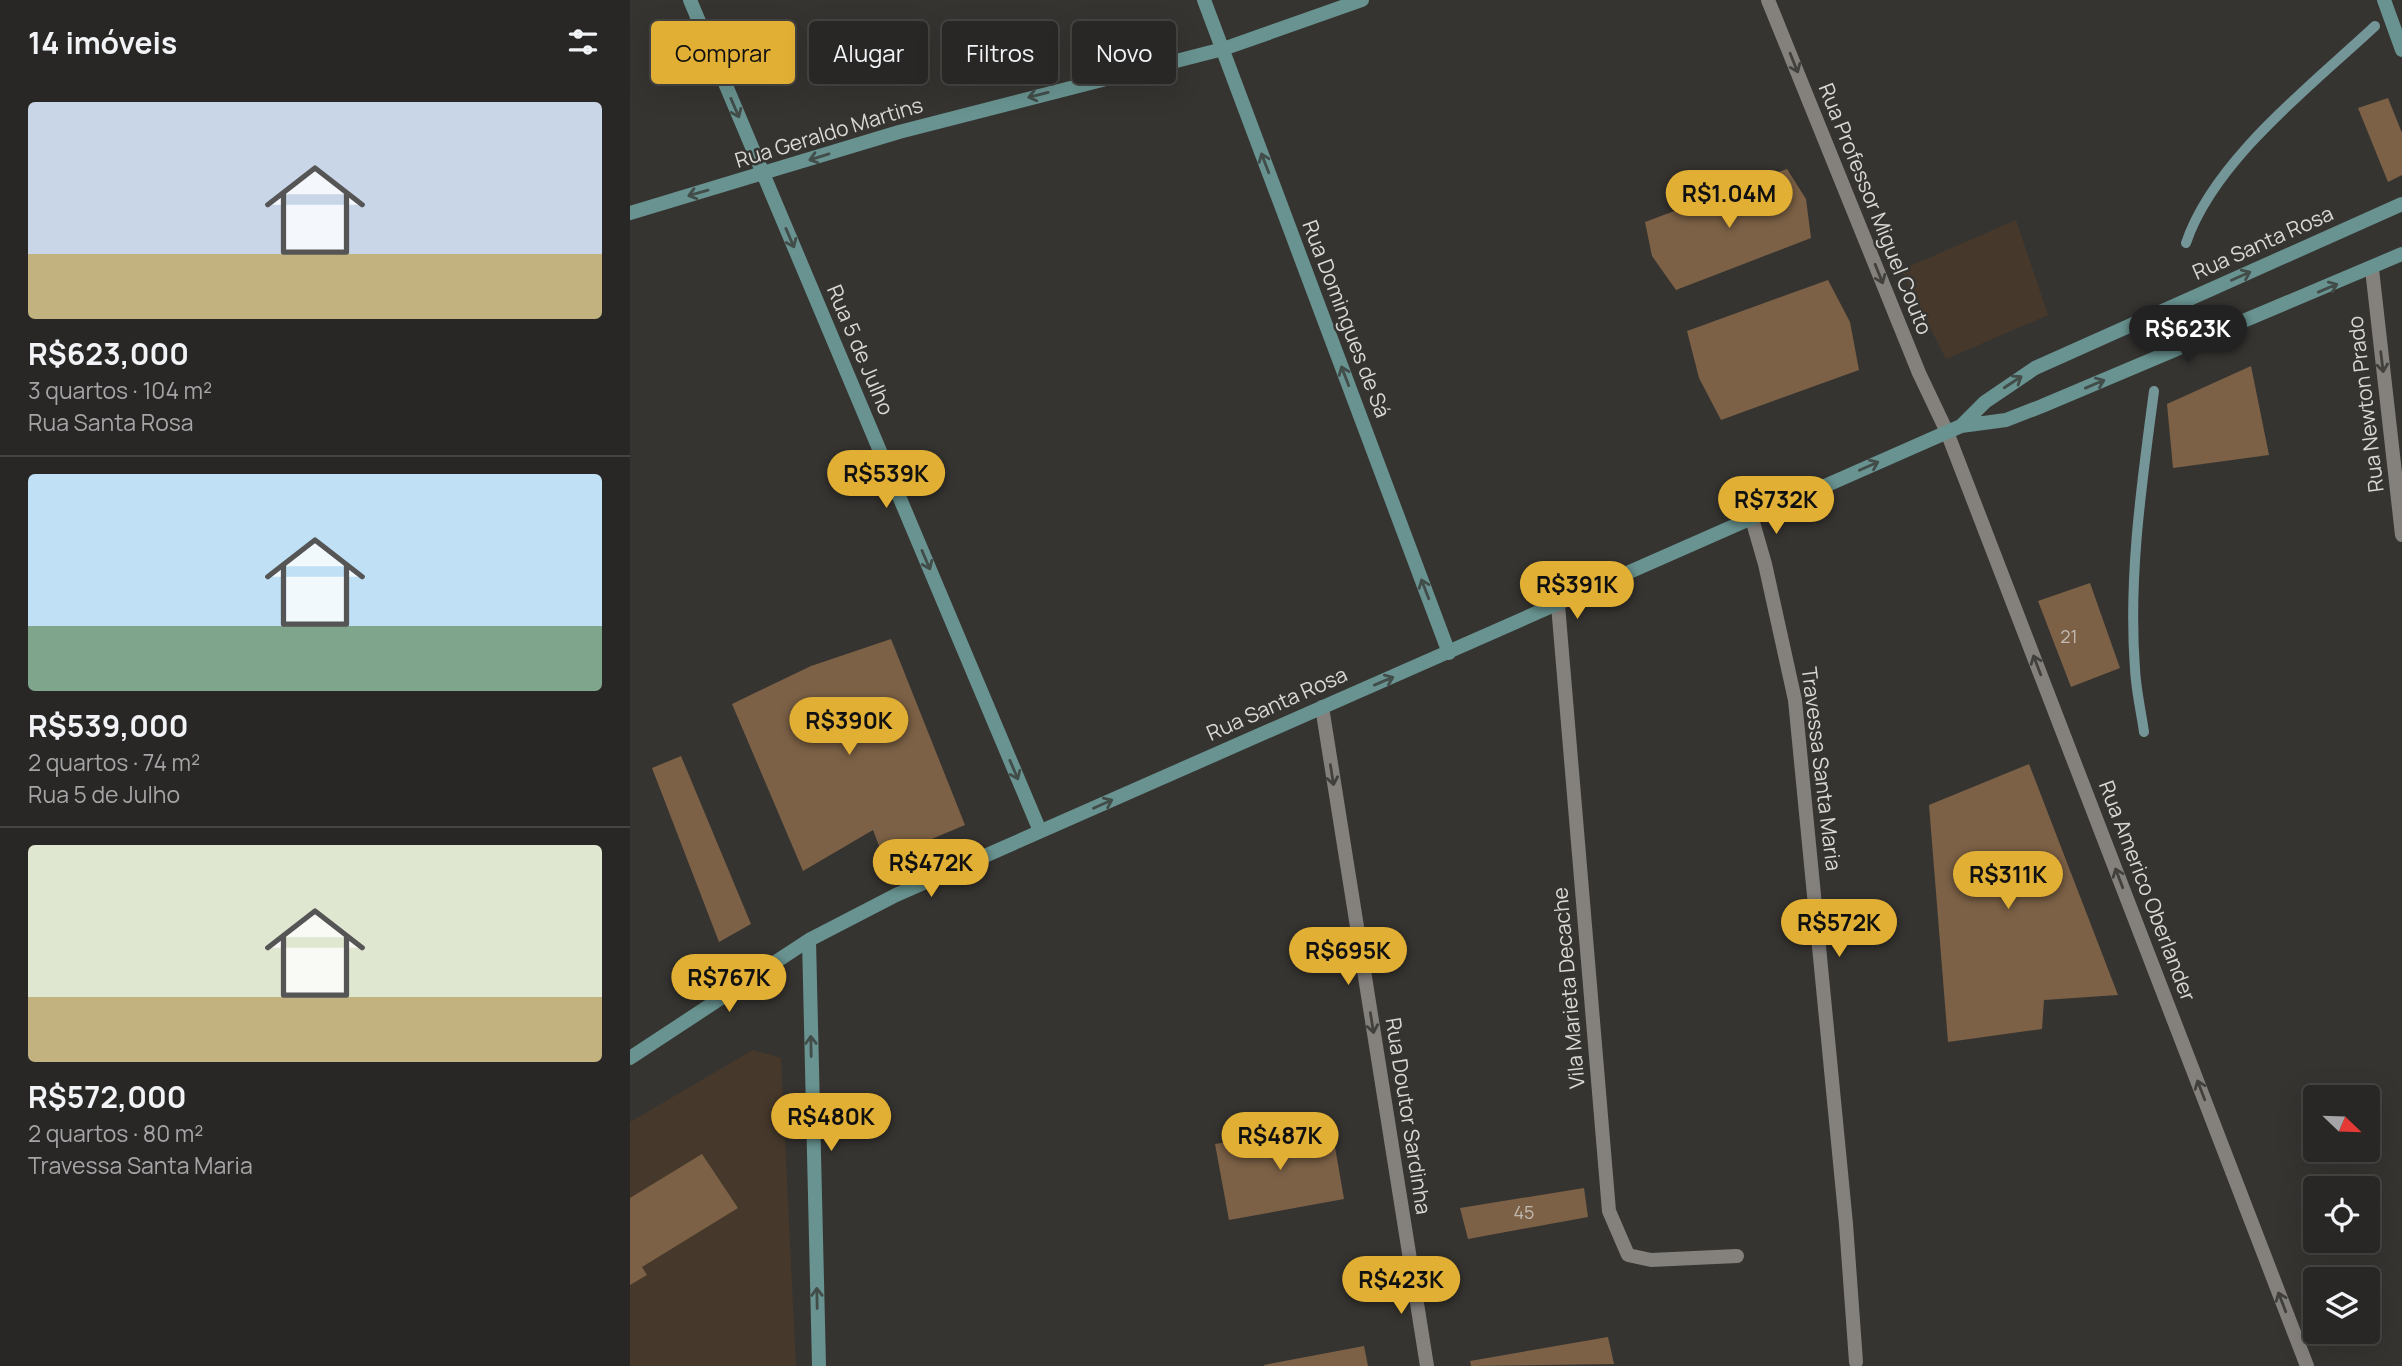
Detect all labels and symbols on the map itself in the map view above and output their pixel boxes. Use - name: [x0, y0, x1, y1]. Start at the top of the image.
- one-way arrow: [1788, 52, 1801, 74]
- street label: Rua Professor Miguel Couto: [1813, 79, 1939, 338]
- one-way arrow: [1027, 89, 1050, 102]
- street label: Rua Geraldo Martins: [731, 90, 926, 174]
- one-way arrow: [729, 97, 742, 118]
- one-way arrow: [809, 152, 831, 165]
- one-way arrow: [1258, 153, 1271, 175]
- pin: R$1.04M: [1664, 170, 1794, 230]
- one-way arrow: [687, 188, 709, 201]
- street label: Rua Santa Rosa: [2188, 199, 2337, 286]
- street label: Rua Domingues de Sá: [1296, 216, 1397, 421]
- one-way arrow: [784, 226, 797, 248]
- one-way arrow: [1873, 263, 1886, 285]
- one-way arrow: [2230, 269, 2251, 282]
- street label: Rua 5 de Julho: [821, 280, 901, 419]
- one-way arrow: [2316, 280, 2338, 293]
- pin: R$623K: [2131, 306, 2245, 365]
- street label: Rua Newton Prado: [2340, 314, 2390, 494]
- one-way arrow: [2376, 350, 2389, 372]
- one-way arrow: [1338, 366, 1350, 388]
- one-way arrow: [2002, 375, 2022, 389]
- one-way arrow: [2084, 377, 2105, 390]
- pin: R$539K: [829, 450, 943, 510]
- one-way arrow: [1858, 459, 1880, 472]
- pin: R$732K: [1719, 476, 1833, 536]
- one-way arrow: [920, 549, 933, 570]
- pin: R$391K: [1520, 562, 1634, 621]
- one-way arrow: [1418, 579, 1430, 601]
- house number: 21: [2060, 624, 2078, 648]
- one-way arrow: [2030, 655, 2042, 677]
- street label: Rua Santa Rosa: [1202, 660, 1351, 747]
- street label: Travessa Santa Maria: [1796, 665, 1848, 872]
- one-way arrow: [1373, 673, 1395, 686]
- pin: R$390K: [792, 698, 906, 757]
- one-way arrow: [1008, 758, 1021, 780]
- one-way arrow: [1326, 763, 1339, 786]
- street label: Rua Americo Oberlander: [2093, 776, 2203, 1005]
- one-way arrow: [1092, 797, 1113, 810]
- pin: R$472K: [874, 839, 988, 899]
- pin: R$311K: [1951, 852, 2065, 911]
- one-way arrow: [2111, 867, 2124, 889]
- street label: Vila Marieta Decache: [1545, 886, 1591, 1090]
- pin: R$572K: [1782, 900, 1896, 959]
- pin: R$695K: [1291, 928, 1405, 987]
- pin: R$767K: [672, 954, 786, 1014]
- one-way arrow: [1366, 1012, 1379, 1034]
- street label: Rua Doutor Sardinha: [1380, 1016, 1438, 1216]
- one-way arrow: [805, 1035, 818, 1058]
- one-way arrow: [2193, 1079, 2206, 1101]
- north arrow: [2303, 1085, 2380, 1162]
- pin: R$480K: [774, 1094, 888, 1153]
- pin: R$487K: [1223, 1112, 1337, 1172]
- house number: 45: [1513, 1200, 1535, 1224]
- pin: R$423K: [1344, 1256, 1458, 1316]
- one-way arrow: [811, 1287, 824, 1310]
- one-way arrow: [2275, 1292, 2288, 1314]

